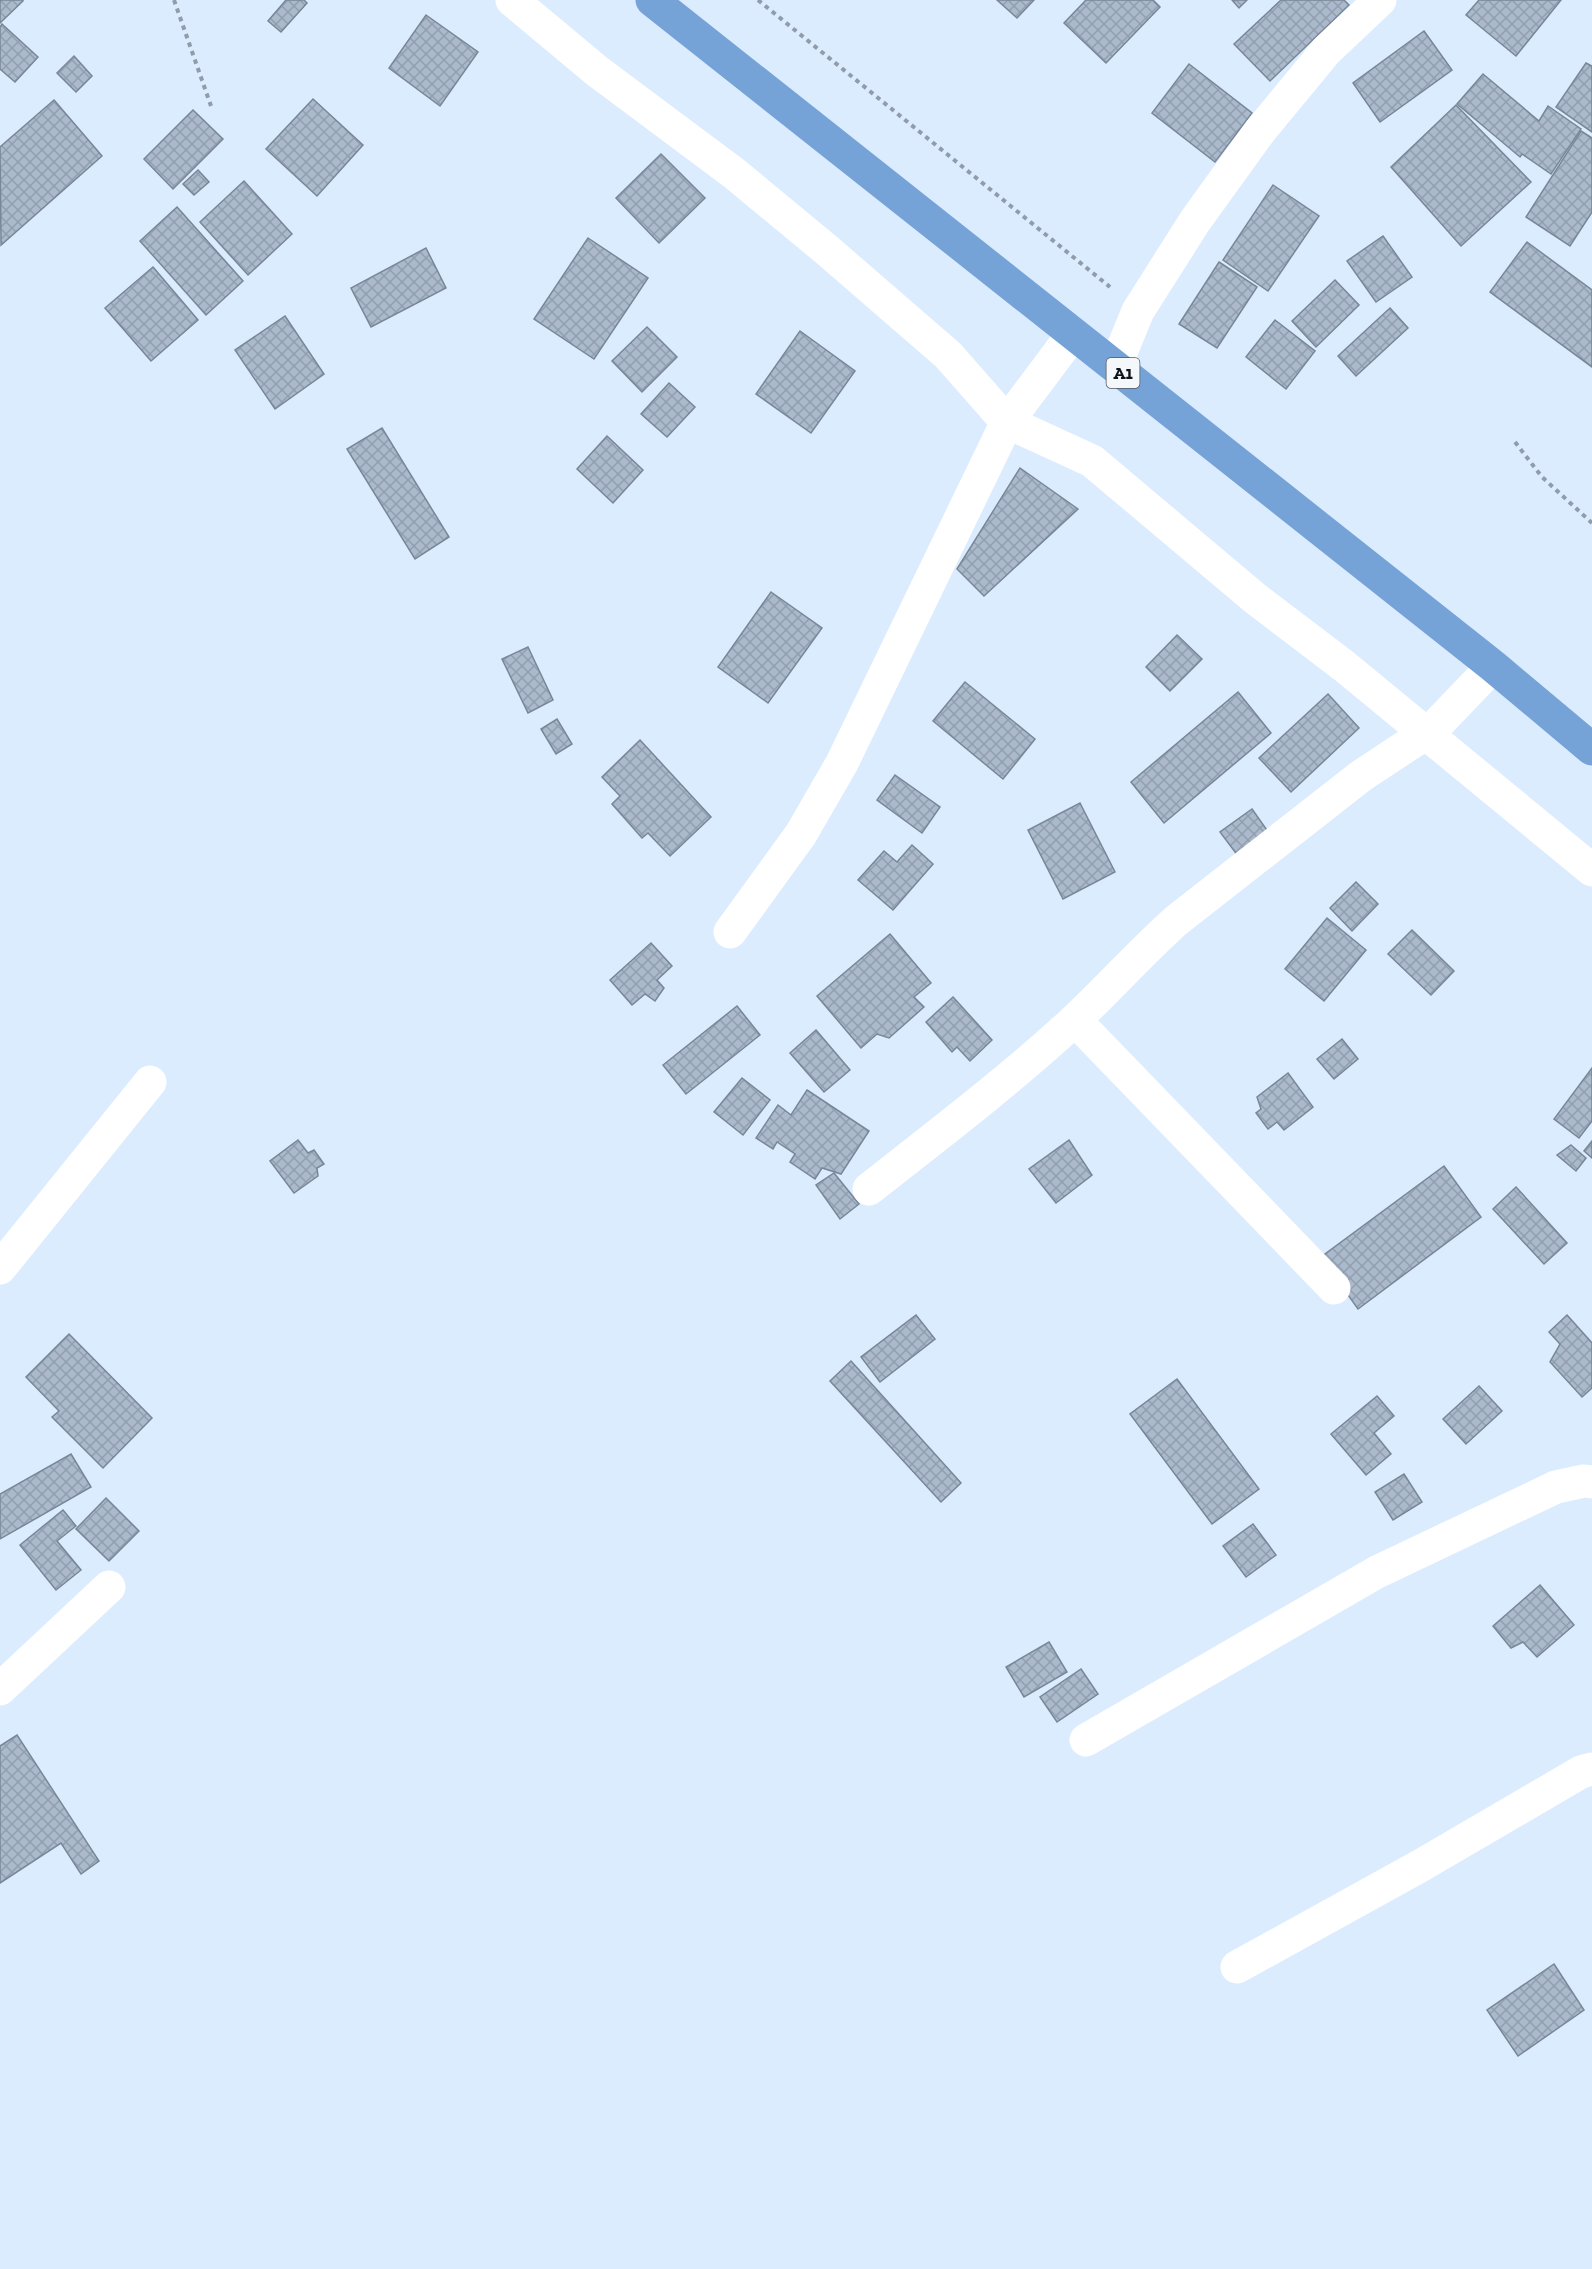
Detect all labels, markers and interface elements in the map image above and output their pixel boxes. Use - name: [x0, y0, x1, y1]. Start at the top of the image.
- road number: A1: [1106, 358, 1140, 388]

